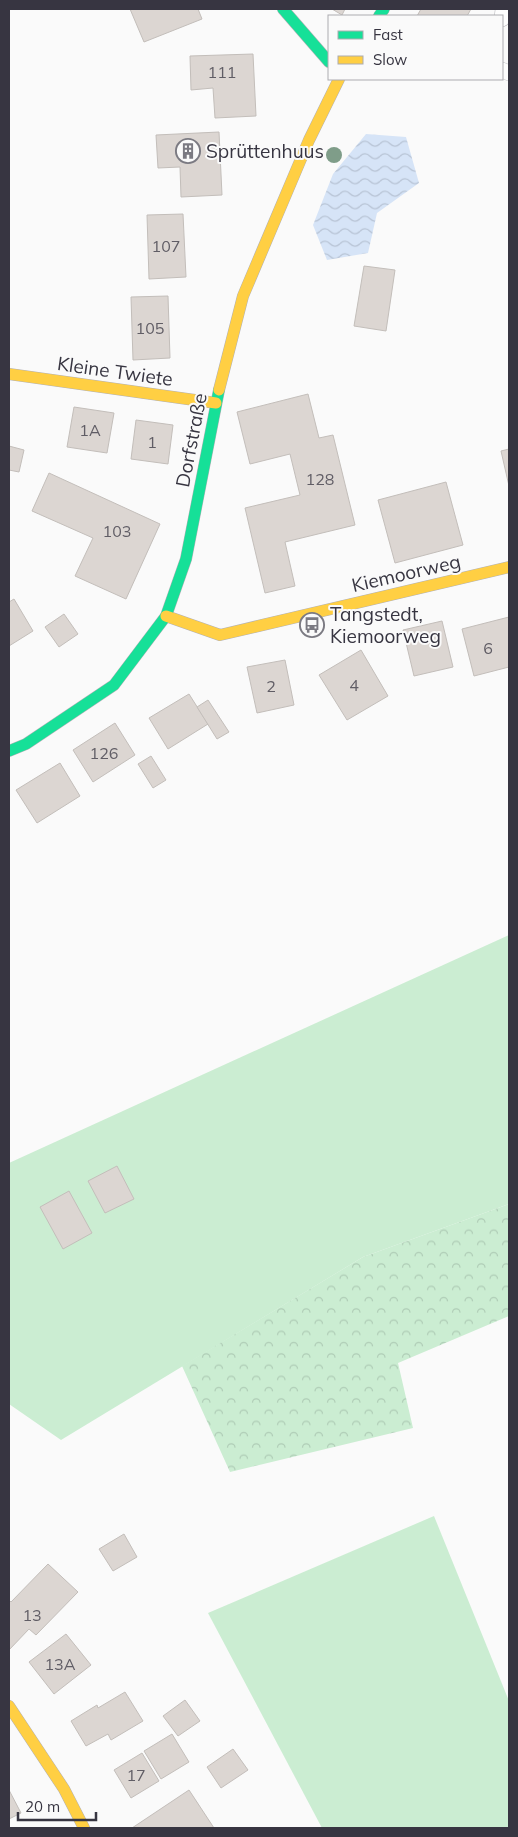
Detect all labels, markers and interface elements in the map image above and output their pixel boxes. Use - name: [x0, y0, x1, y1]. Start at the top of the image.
- legend: [328, 15, 503, 80]
- text: Fast: [373, 25, 403, 44]
- text: Slow: [373, 50, 407, 69]
- house number: 111: [208, 62, 236, 82]
- building icon: Sprüttenhuus: [175, 138, 201, 164]
- place label: Sprüttenhuus: [206, 139, 324, 163]
- house number: 107: [152, 236, 180, 256]
- house number: 105: [136, 318, 164, 338]
- street label: Kleine Twiete: [56, 351, 174, 391]
- street label: Dorfstraße: [170, 391, 212, 489]
- house number: 1A: [79, 420, 101, 440]
- house number: 1: [147, 432, 157, 452]
- house number: 128: [306, 469, 334, 489]
- house number: 103: [103, 521, 131, 541]
- street label: Kiemoorweg: [349, 549, 463, 597]
- place label: Tangstedt, Kiemoorweg: [330, 602, 441, 648]
- bus stop icon: Tangstedt, Kiemoorweg: [299, 612, 325, 638]
- house number: 6: [483, 638, 493, 658]
- house number: 4: [349, 675, 359, 695]
- house number: 2: [266, 676, 276, 696]
- house number: 126: [90, 743, 118, 763]
- house number: 13: [22, 1605, 42, 1625]
- house number: 13A: [45, 1654, 76, 1674]
- house number: 17: [126, 1765, 146, 1785]
- scale bar: [18, 1790, 95, 1822]
- text: 20 m: [25, 1797, 60, 1816]

